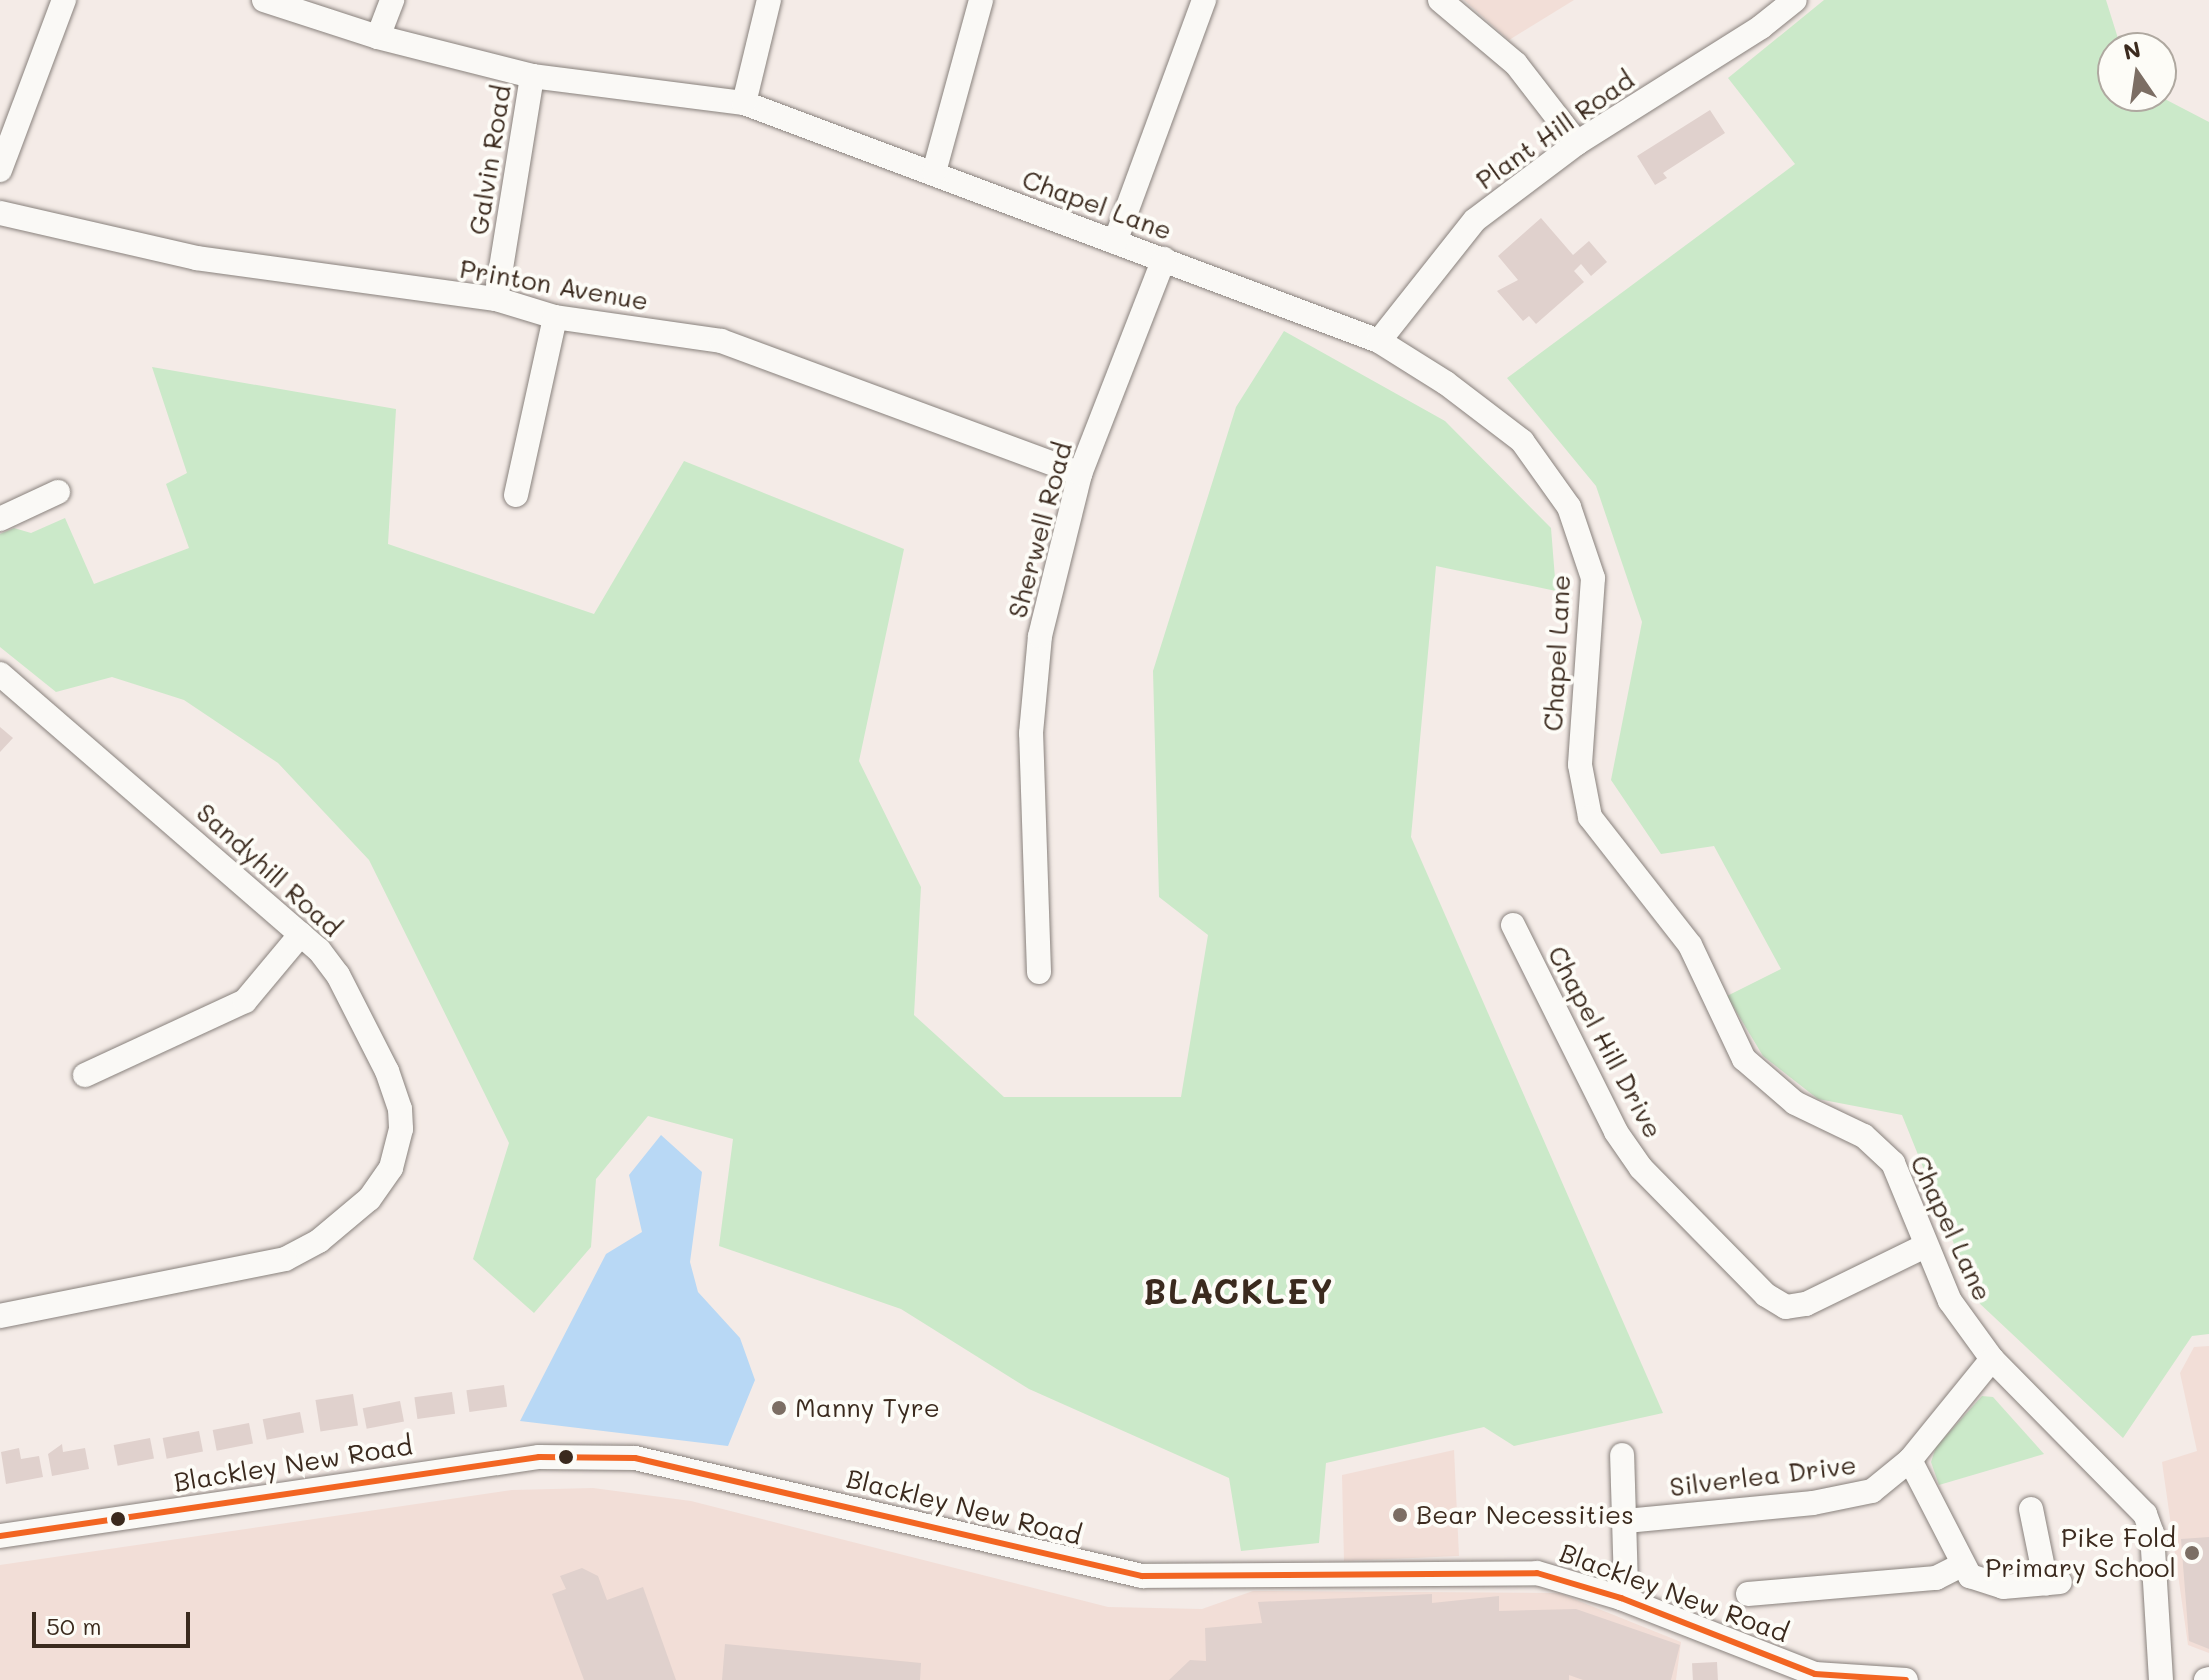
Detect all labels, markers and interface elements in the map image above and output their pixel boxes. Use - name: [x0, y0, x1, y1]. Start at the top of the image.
- north arrow: [2097, 32, 2177, 112]
- text: N: [2121, 34, 2143, 66]
- street label: Plant Hill Road: [1470, 64, 1640, 196]
- street label: Galvin Road: [463, 83, 517, 237]
- street label: Chapel Lane: [1018, 164, 1176, 246]
- street label: Printon Avenue: [457, 253, 651, 317]
- street label: Sherwell Road: [1002, 439, 1078, 621]
- street label: Chapel Lane: [1537, 574, 1577, 732]
- street label: Sandyhill Road: [190, 797, 348, 943]
- street label: Chapel Hill Drive: [1541, 941, 1669, 1143]
- street label: Chapel Lane: [1904, 1150, 1998, 1306]
- district label: BLACKLEY: [1143, 1271, 1335, 1311]
- place label: Manny Tyre: [795, 1392, 940, 1424]
- marker: Manny Tyre: [770, 1399, 788, 1417]
- street label: Blackley New Road: [172, 1430, 414, 1498]
- unlabelled marker: [558, 1449, 574, 1465]
- street label: Silverlea Drive: [1668, 1449, 1858, 1503]
- street label: Blackley New Road: [843, 1463, 1085, 1551]
- place label: Bear Necessities: [1416, 1499, 1634, 1531]
- marker: Bear Necessities: [1391, 1506, 1409, 1524]
- unlabelled marker: [110, 1511, 126, 1527]
- place label: Pike Fold Primary School: [1985, 1522, 2176, 1584]
- street label: Blackley New Road: [1555, 1537, 1793, 1649]
- marker: Pike Fold Primary School: [2183, 1544, 2201, 1562]
- scale bar: [36, 1596, 194, 1646]
- text: 50 m: [46, 1610, 102, 1641]

